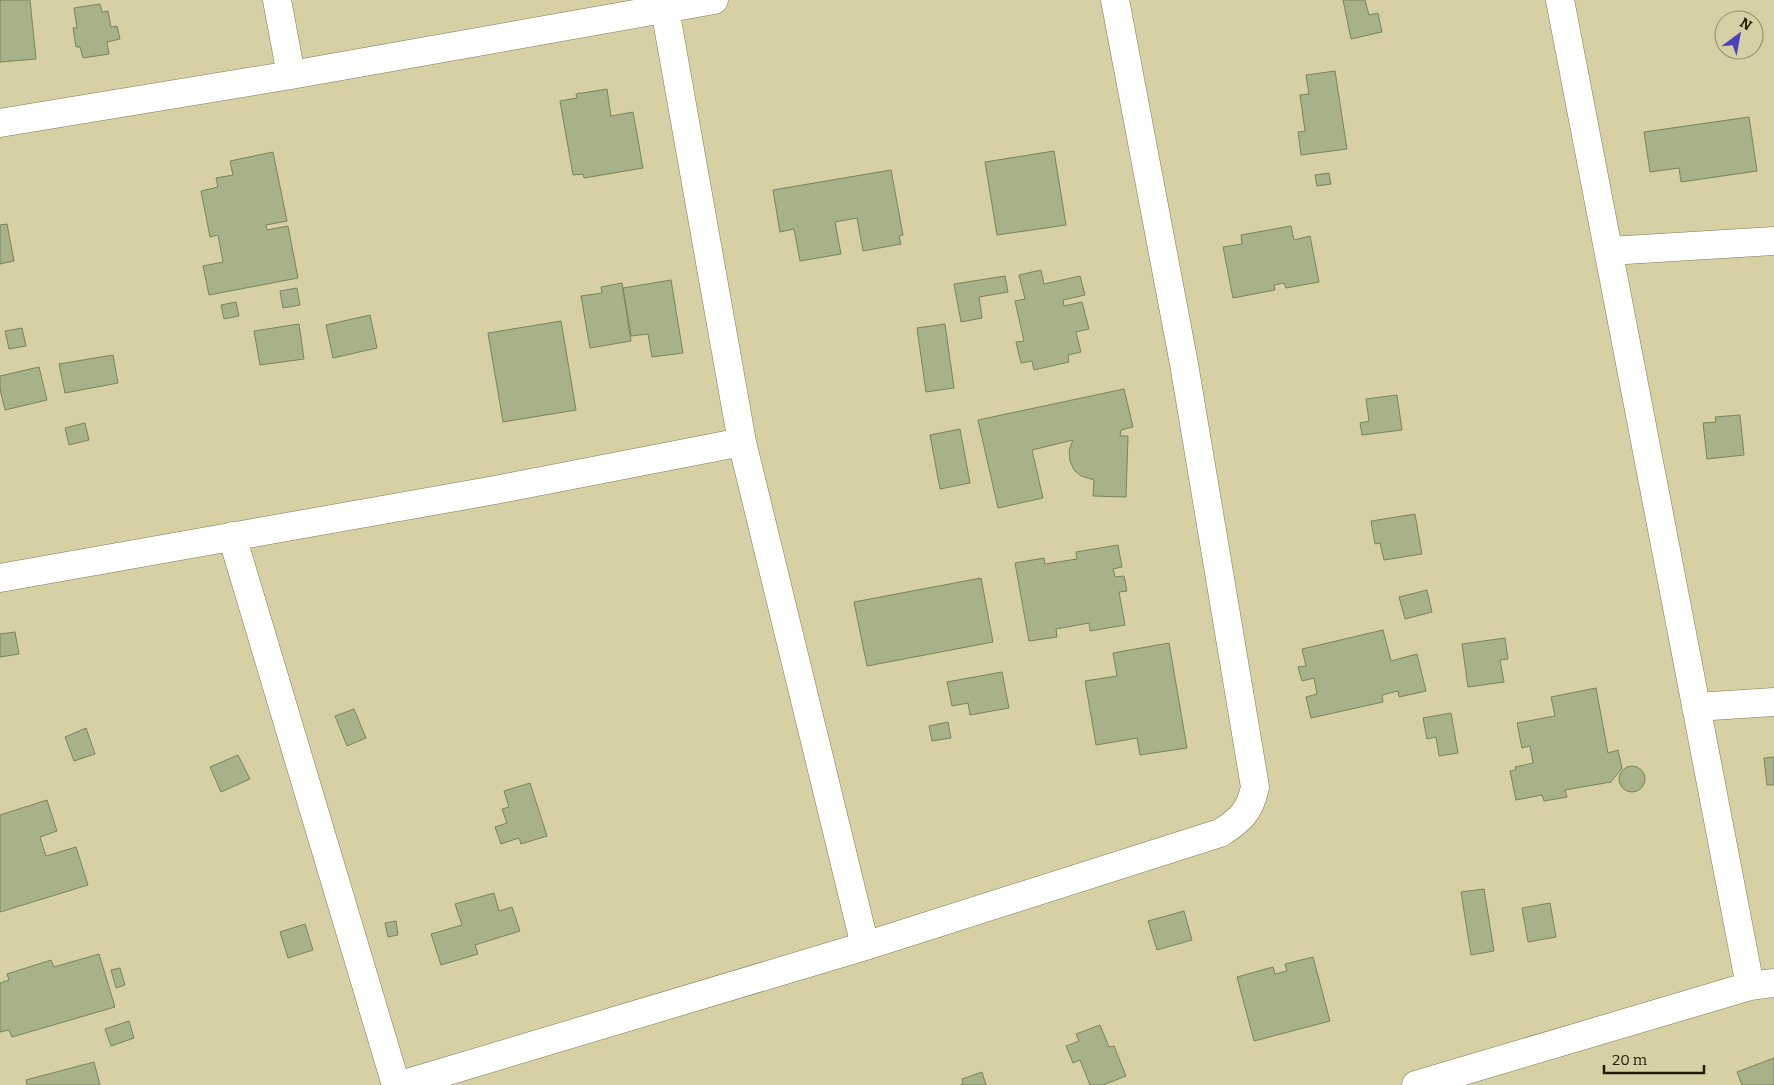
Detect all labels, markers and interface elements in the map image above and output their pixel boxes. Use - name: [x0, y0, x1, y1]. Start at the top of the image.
- north arrow: [1714, 10, 1764, 60]
- text: N: [1737, 14, 1755, 35]
- scale bar: [1604, 1042, 1704, 1074]
- text: 20 m: [1612, 1051, 1648, 1069]

